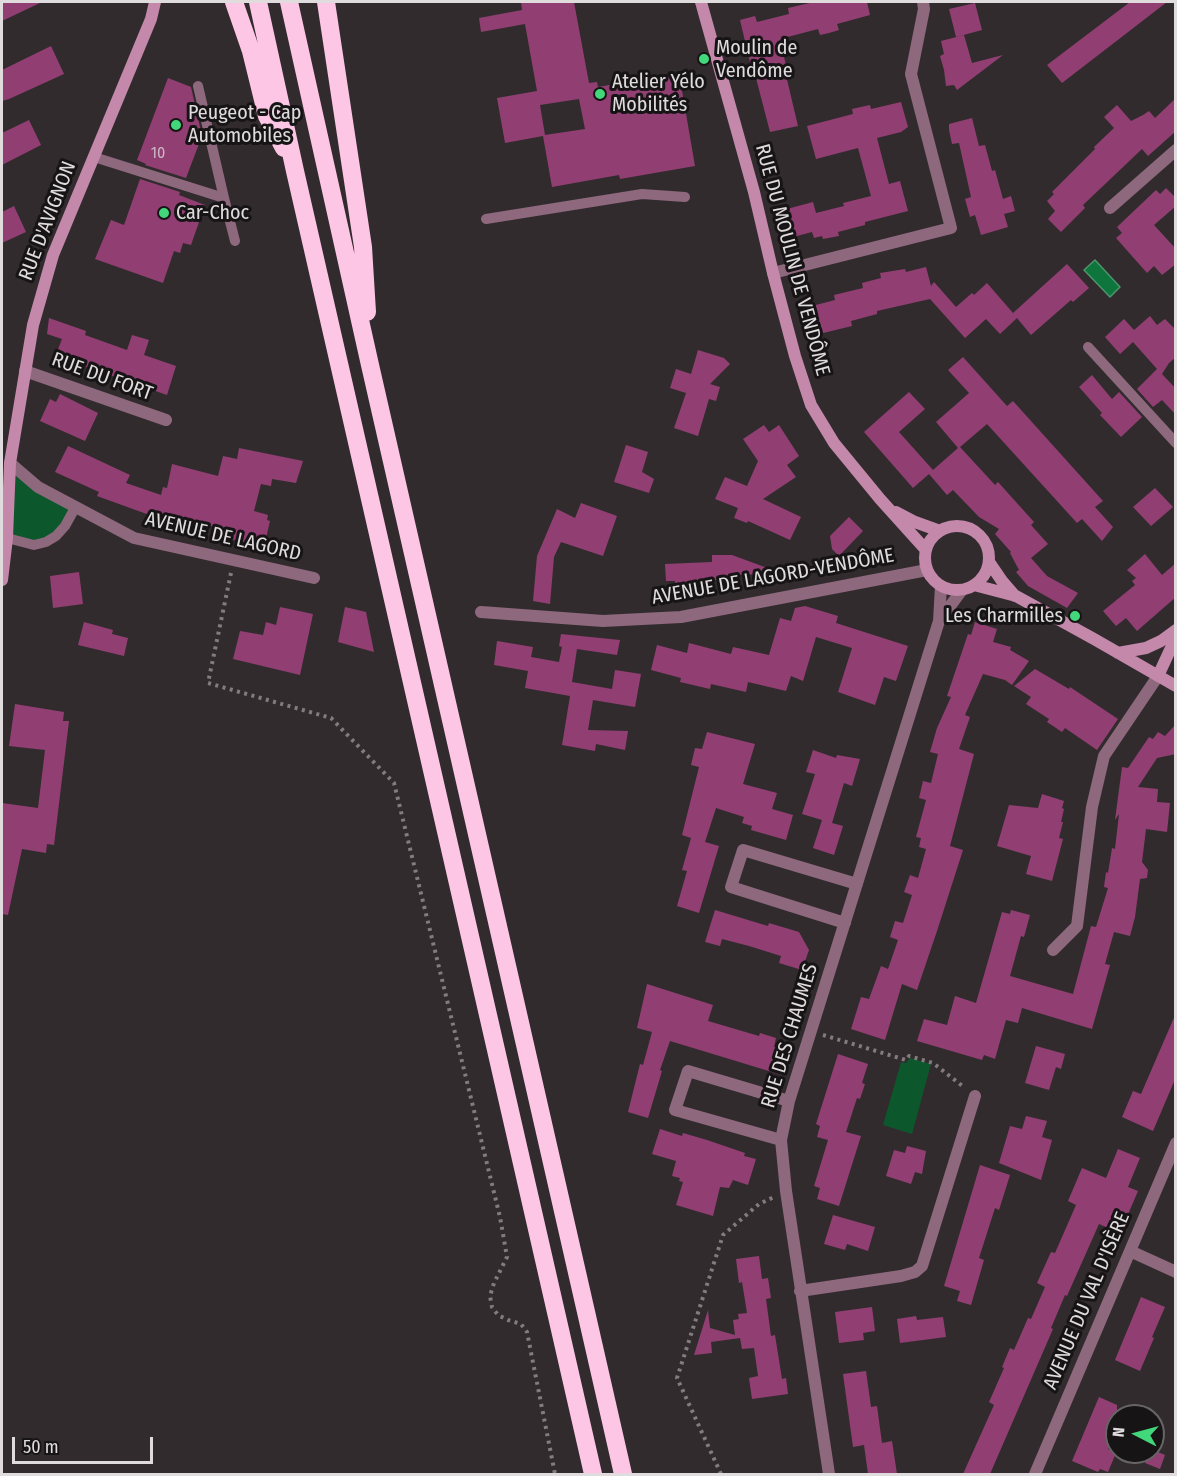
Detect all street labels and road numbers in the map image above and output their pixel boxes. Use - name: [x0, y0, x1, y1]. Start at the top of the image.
- street label: RUE DU MOULIN DE VENDÔME: [749, 141, 835, 379]
- street label: RUE D'AVIGNON: [14, 158, 82, 284]
- street label: RUE DU FORT: [48, 348, 156, 406]
- street label: AVENUE DE LAGORD: [143, 507, 303, 567]
- street label: AVENUE DE LAGORD-VENDÔME: [650, 544, 896, 610]
- street label: RUE DES CHAUMES: [757, 961, 823, 1111]
- street label: AVENUE DU VAL D'ISÈRE: [1039, 1209, 1135, 1393]

